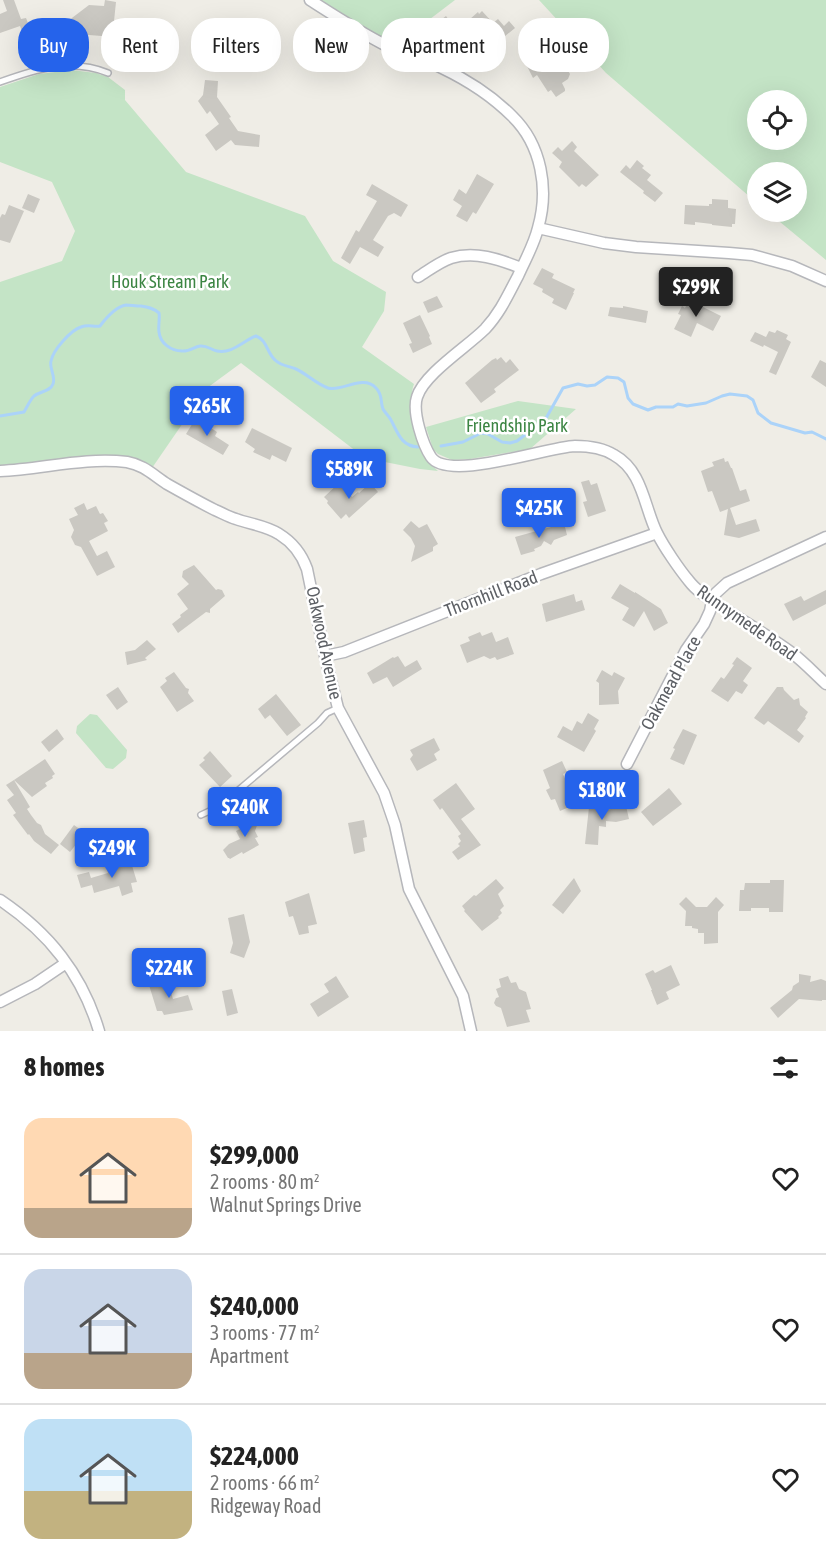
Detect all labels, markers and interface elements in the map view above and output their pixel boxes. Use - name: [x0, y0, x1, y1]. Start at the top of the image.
- chip: Buy: [18, 18, 89, 72]
- chip: Rent: [101, 18, 179, 72]
- chip: Filters: [191, 18, 281, 72]
- chip: New: [293, 18, 369, 72]
- chip: Apartment: [381, 18, 506, 72]
- chip: House: [518, 18, 609, 72]
- map controls: [747, 90, 807, 222]
- button: locate: [747, 90, 807, 150]
- button: layers: [747, 162, 807, 222]
- pin: $299K: [654, 267, 738, 318]
- park label: Houk Stream Park: [111, 271, 229, 292]
- text: $299K: [673, 275, 719, 298]
- pin: $265K: [165, 386, 249, 437]
- text: $265K: [184, 394, 230, 417]
- park label: Friendship Park: [466, 415, 568, 436]
- pin: $589K: [307, 449, 391, 500]
- text: $589K: [326, 457, 372, 480]
- pin: $425K: [497, 488, 581, 539]
- text: $425K: [516, 496, 562, 519]
- street label: Thornhill Road: [441, 566, 540, 621]
- street label: Runnymede Road: [693, 580, 801, 665]
- street label: Oakwood Avenue: [302, 584, 347, 701]
- street label: Oakmead Place: [636, 632, 705, 733]
- pin: $180K: [560, 770, 644, 821]
- text: $180K: [579, 778, 625, 801]
- pin: $240K: [203, 787, 287, 838]
- text: $240K: [222, 795, 268, 818]
- pin: $249K: [70, 828, 154, 879]
- text: $249K: [89, 836, 135, 859]
- pin: $224K: [127, 948, 211, 999]
- text: $224K: [146, 956, 192, 979]
- icon: filters: [769, 1051, 802, 1084]
- text: 8 homes: [24, 1052, 104, 1082]
- text: $299,000: [210, 1140, 299, 1170]
- icon: home: [72, 1142, 144, 1214]
- icon: heart: [769, 1162, 802, 1195]
- text: 2 rooms · 80 m²: [210, 1170, 320, 1193]
- text: Walnut Springs Drive: [210, 1193, 362, 1216]
- text: $240,000: [210, 1291, 299, 1321]
- icon: home: [72, 1293, 144, 1365]
- icon: heart: [769, 1313, 802, 1346]
- text: 3 rooms · 77 m²: [210, 1321, 320, 1344]
- text: Apartment: [210, 1344, 289, 1367]
- text: $224,000: [210, 1441, 299, 1471]
- icon: home: [72, 1443, 144, 1515]
- icon: heart: [769, 1463, 802, 1496]
- text: 2 rooms · 66 m²: [210, 1471, 320, 1494]
- text: Ridgeway Road: [210, 1494, 321, 1517]

